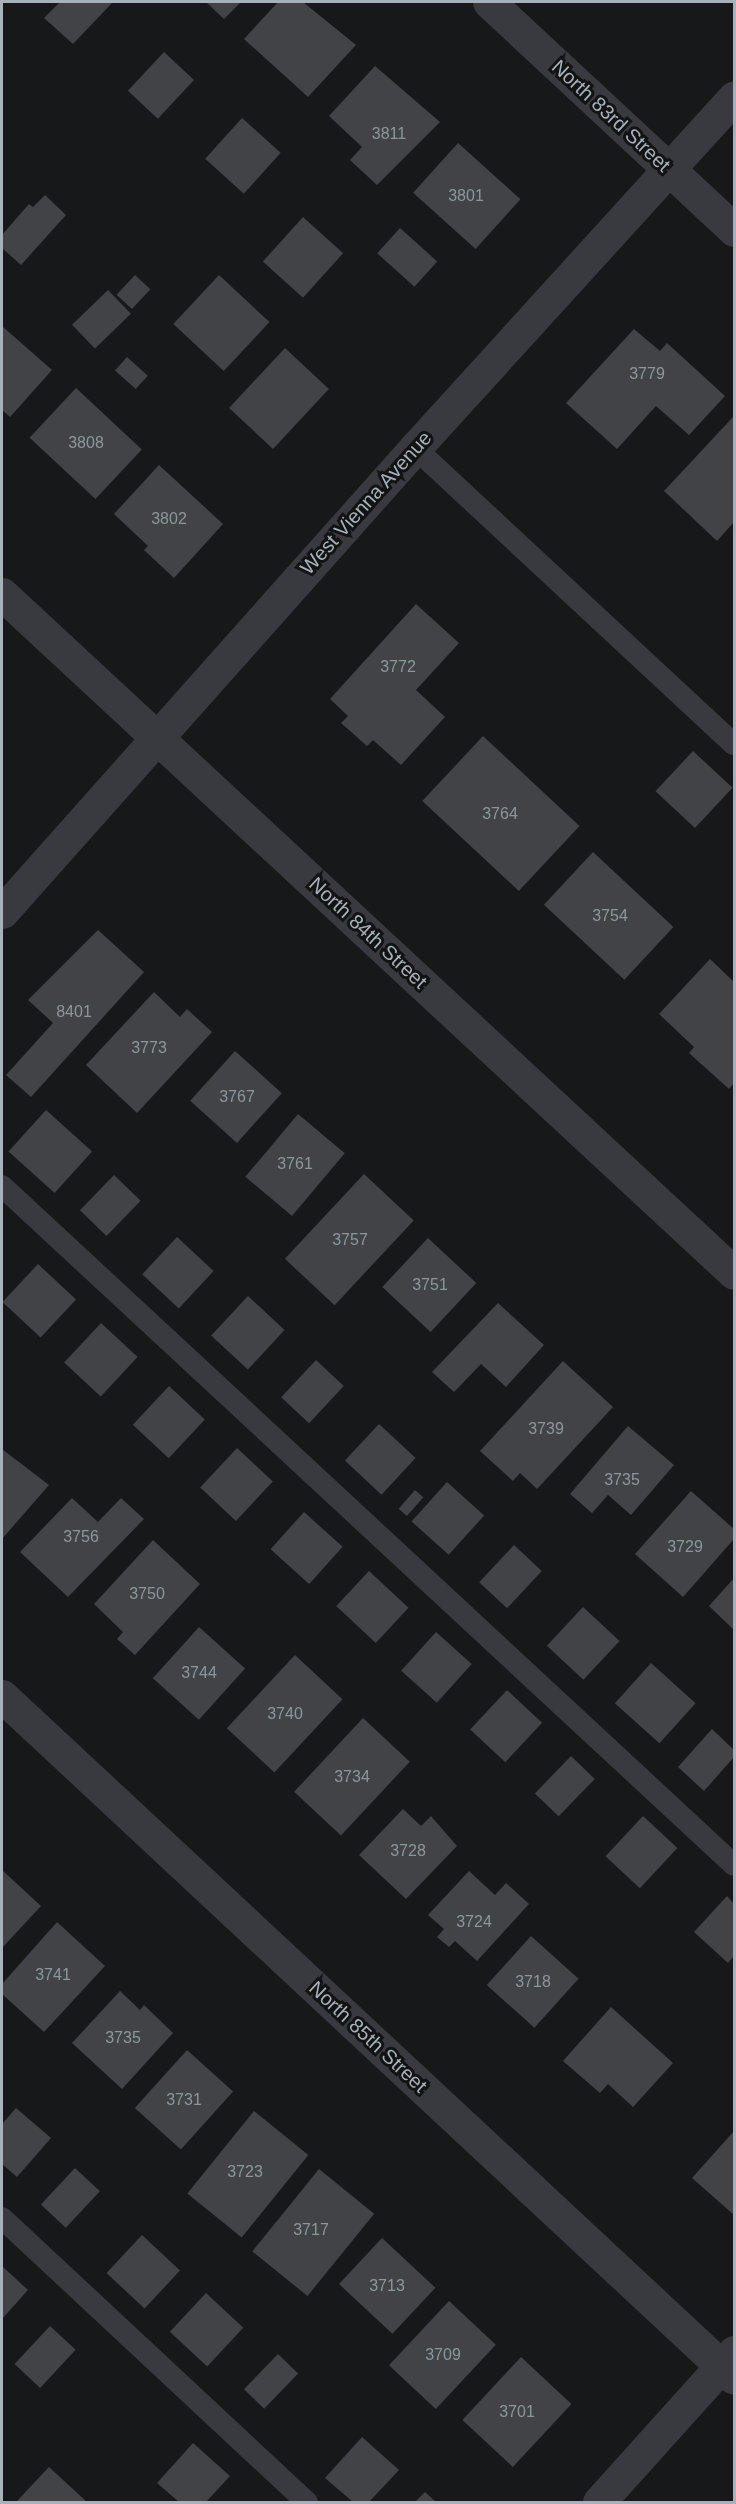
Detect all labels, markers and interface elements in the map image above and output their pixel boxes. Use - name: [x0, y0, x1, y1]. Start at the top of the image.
- street label: North 83rd Street: [547, 55, 675, 177]
- house number: 3811: [372, 124, 406, 144]
- house number: 3801: [448, 186, 484, 206]
- house number: 3779: [629, 364, 665, 384]
- street label: West Vienna Avenue: [295, 426, 437, 580]
- house number: 3808: [68, 433, 104, 453]
- house number: 3802: [151, 509, 187, 529]
- house number: 3772: [380, 657, 416, 677]
- house number: 3764: [482, 804, 518, 824]
- street label: North 84th Street: [304, 872, 432, 994]
- house number: 3754: [592, 906, 628, 926]
- house number: 8401: [56, 1002, 92, 1022]
- house number: 3773: [131, 1038, 167, 1058]
- house number: 3767: [219, 1087, 255, 1107]
- house number: 3761: [277, 1154, 313, 1174]
- house number: 3757: [332, 1230, 368, 1250]
- house number: 3751: [412, 1275, 448, 1295]
- house number: 3739: [528, 1419, 564, 1439]
- house number: 3735: [604, 1470, 640, 1490]
- house number: 3756: [63, 1527, 99, 1547]
- house number: 3729: [667, 1537, 703, 1557]
- house number: 3750: [129, 1584, 165, 1604]
- house number: 3744: [181, 1663, 217, 1683]
- house number: 3740: [267, 1704, 303, 1724]
- house number: 3734: [334, 1767, 370, 1787]
- house number: 3728: [390, 1841, 426, 1861]
- house number: 3724: [456, 1912, 492, 1932]
- house number: 3741: [35, 1965, 71, 1985]
- house number: 3718: [515, 1972, 551, 1992]
- street label: North 85th Street: [304, 1976, 432, 2098]
- house number: 3735: [105, 2028, 141, 2048]
- house number: 3731: [166, 2090, 202, 2110]
- house number: 3723: [227, 2162, 263, 2182]
- house number: 3717: [293, 2220, 329, 2240]
- house number: 3713: [369, 2276, 405, 2296]
- house number: 3709: [425, 2345, 461, 2365]
- house number: 3701: [499, 2402, 535, 2422]

